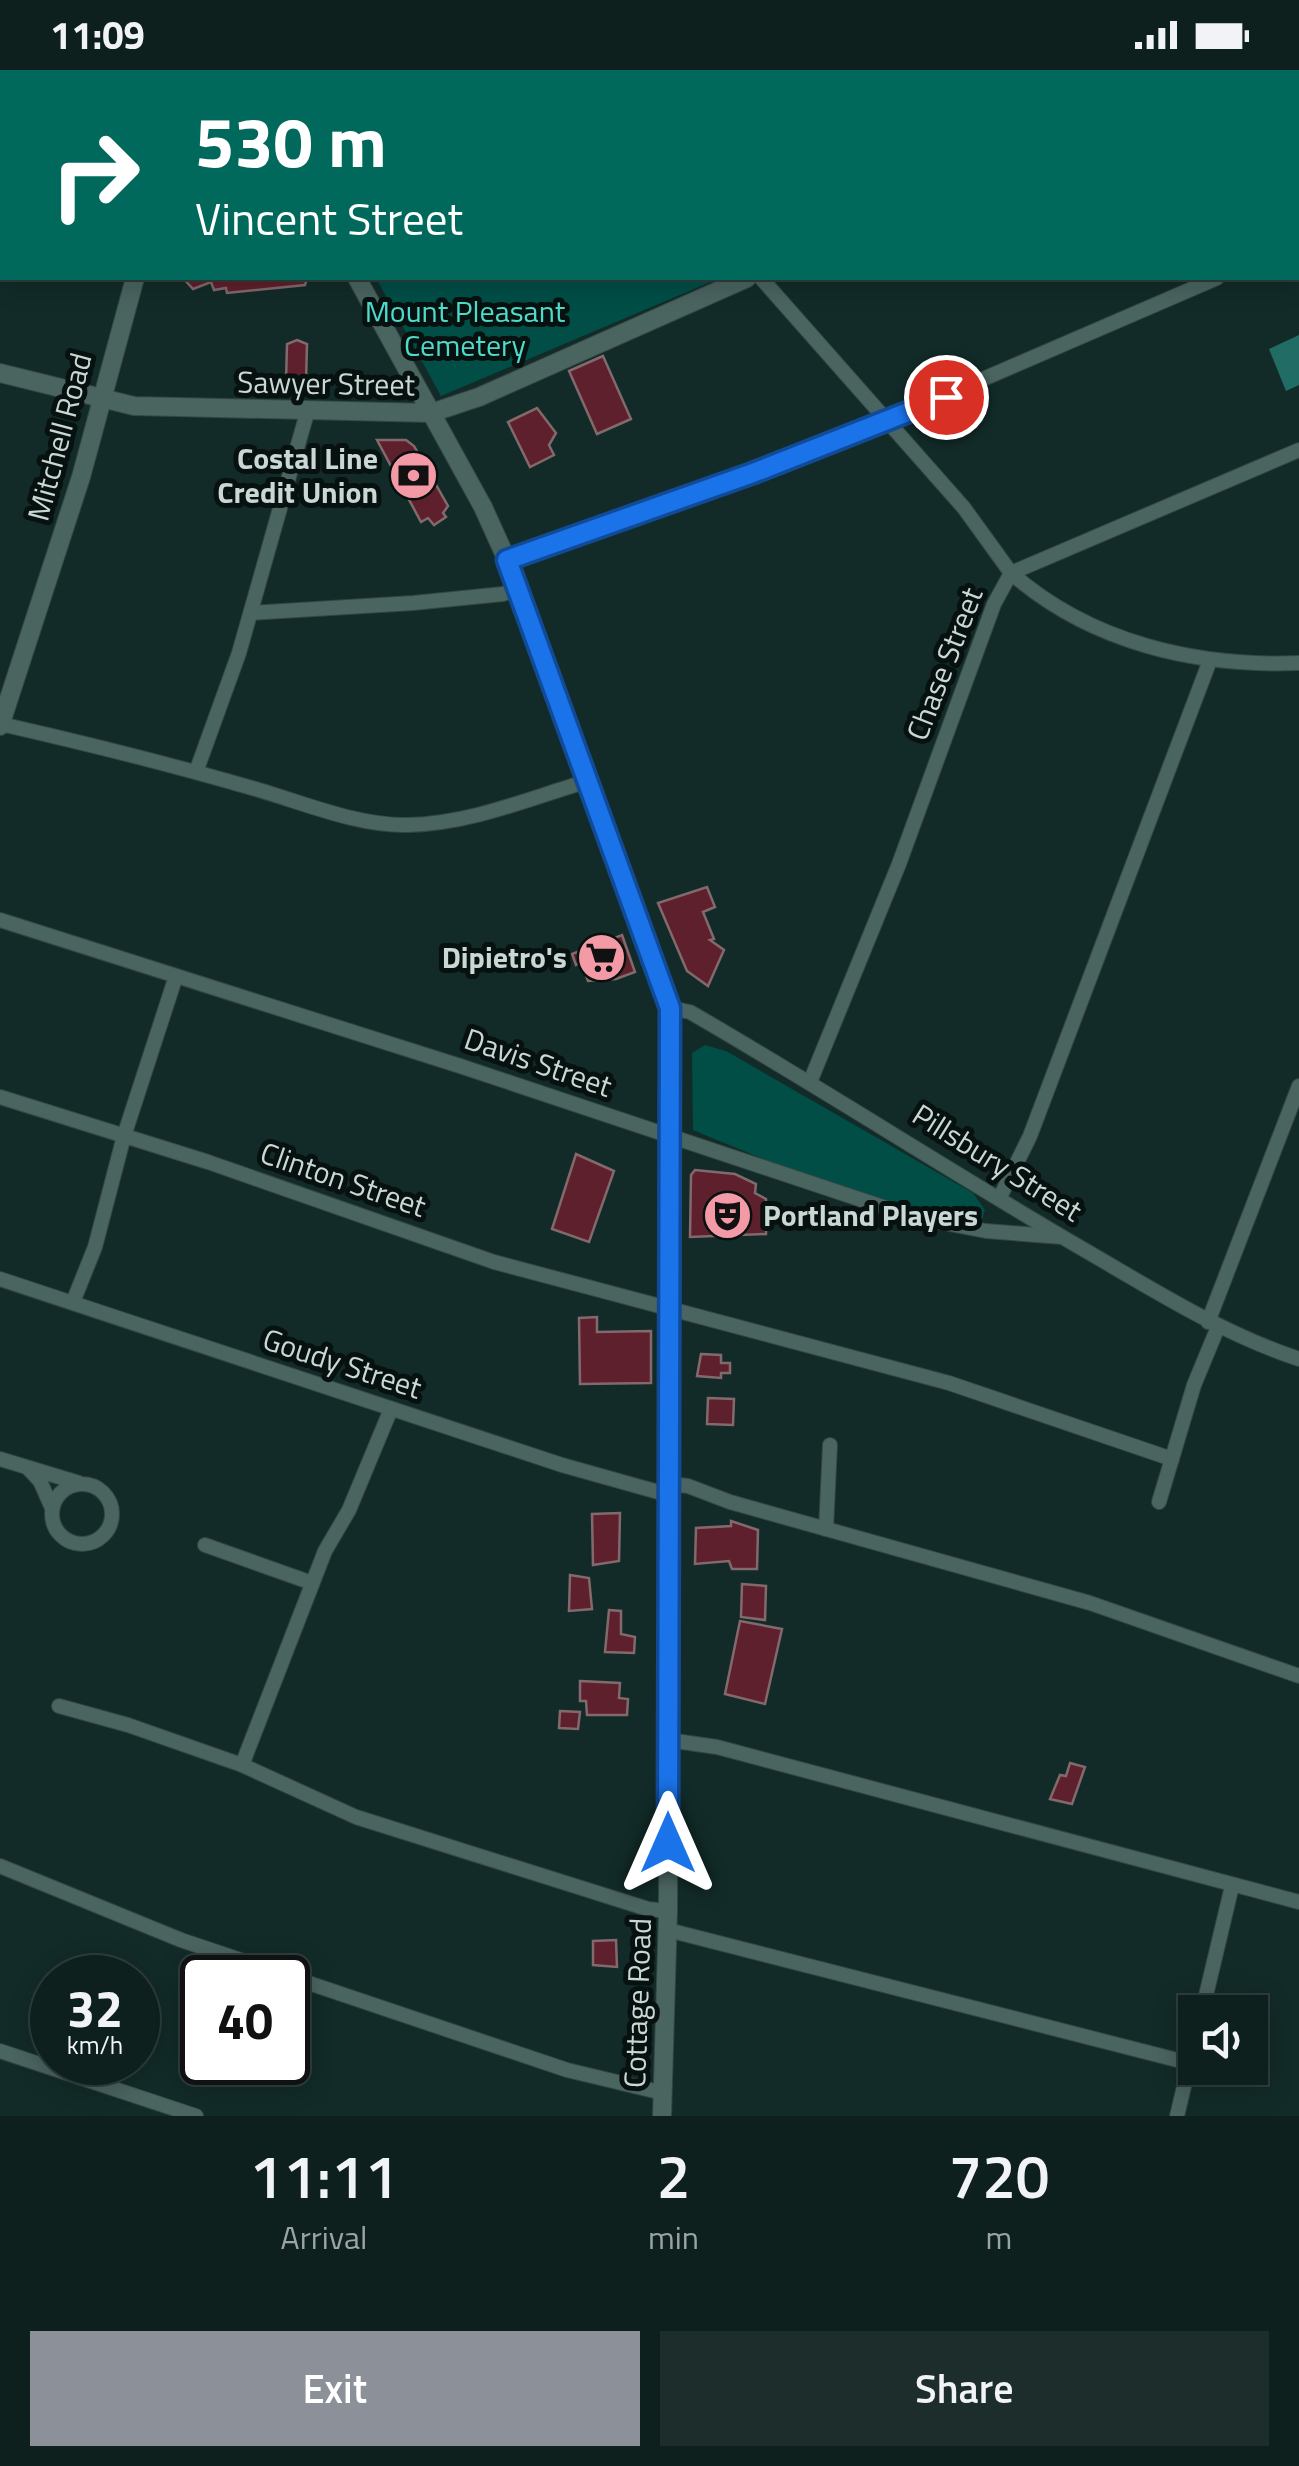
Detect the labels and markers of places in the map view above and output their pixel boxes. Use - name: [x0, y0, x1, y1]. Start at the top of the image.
- pin: [904, 355, 989, 440]
- place label: Costal Line Credit Union: [217, 435, 378, 515]
- bank icon: Costal Line Credit Union: [387, 450, 439, 502]
- supermarket icon: Dipietro's: [576, 932, 628, 984]
- place label: Dipietro's: [442, 934, 567, 980]
- theatre icon: Portland Players: [702, 1190, 754, 1242]
- place label: Portland Players: [763, 1192, 978, 1238]

